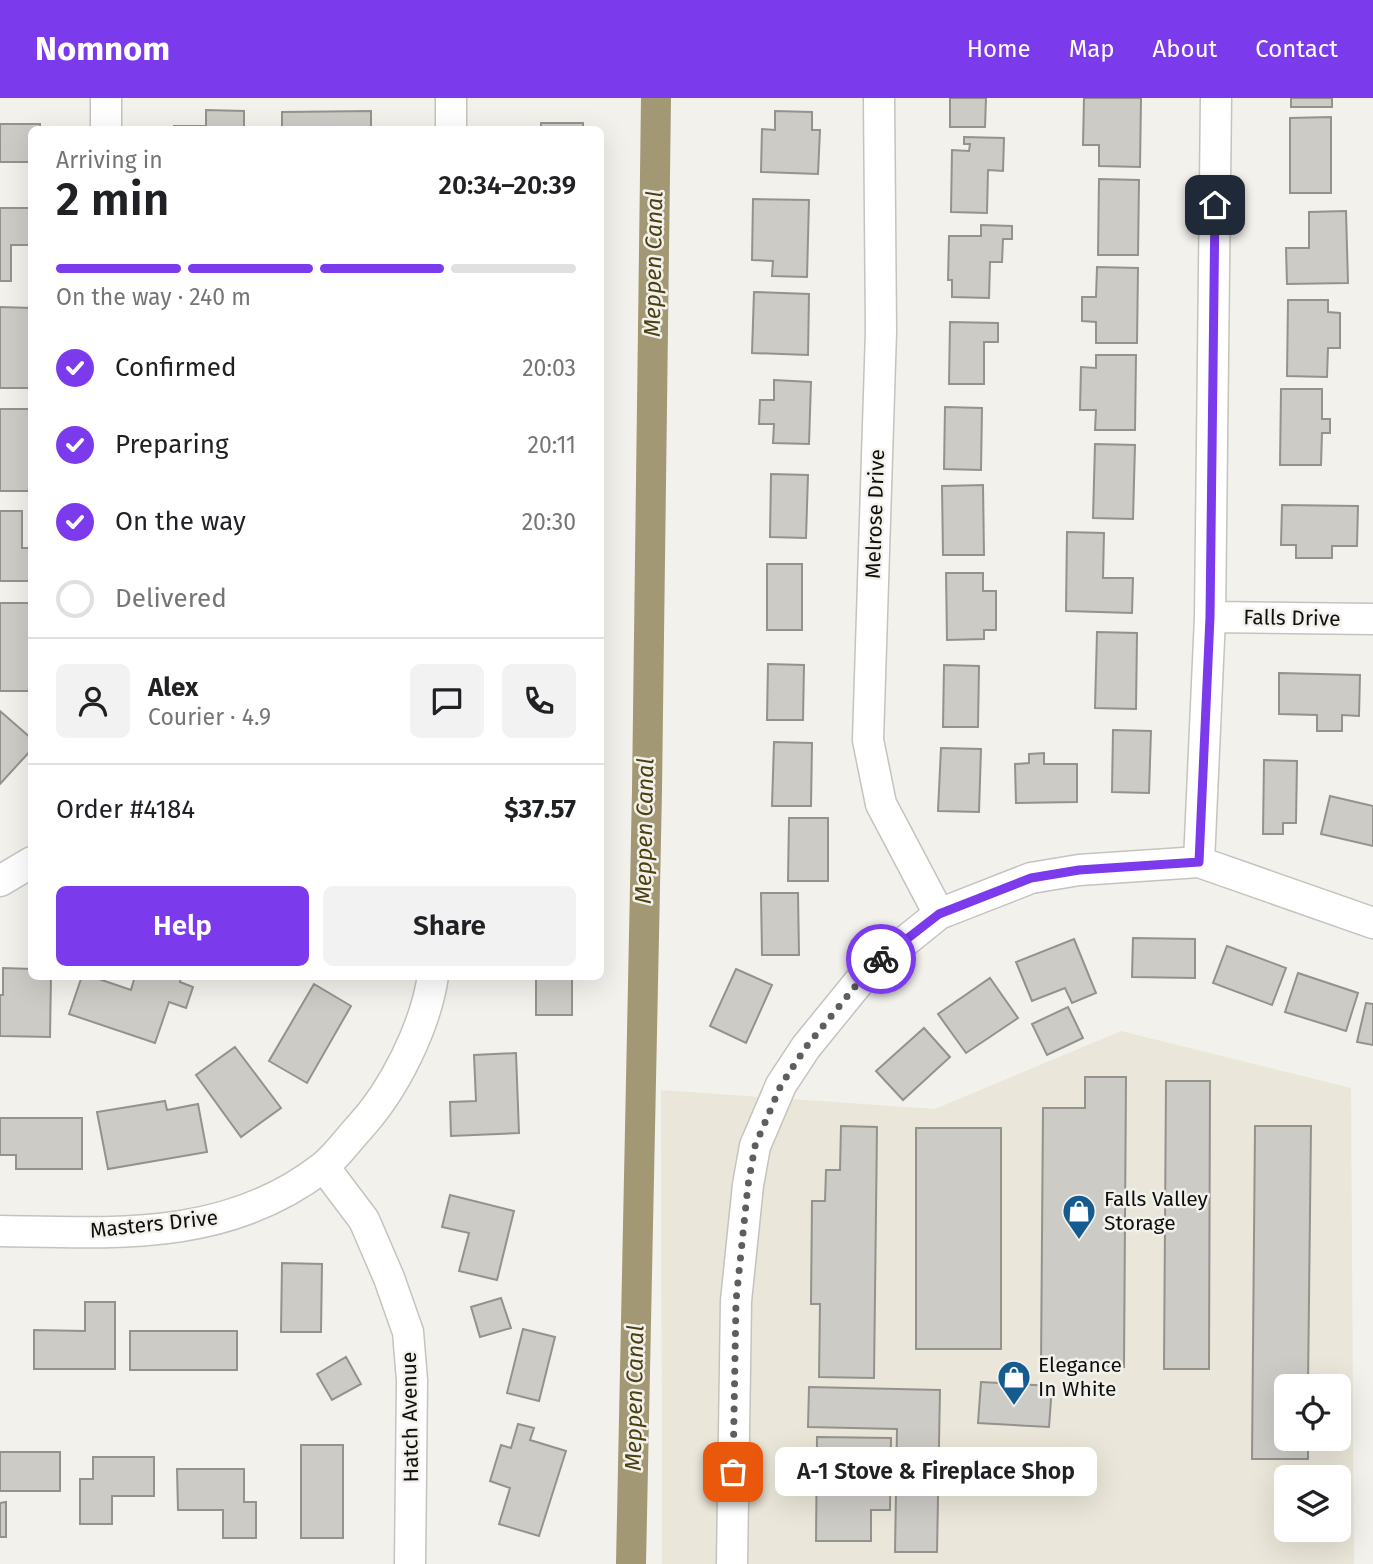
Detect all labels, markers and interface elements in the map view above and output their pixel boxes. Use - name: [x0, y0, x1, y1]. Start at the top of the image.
- text: Nomnom: [35, 29, 170, 69]
- text: Home: [967, 35, 1031, 63]
- text: Map: [1069, 35, 1115, 63]
- text: About: [1153, 35, 1217, 63]
- text: Contact: [1255, 35, 1338, 63]
- text: Arriving in: [56, 146, 163, 174]
- text: 20:34–20:39: [439, 170, 576, 201]
- text: 2 min: [56, 172, 169, 227]
- pin: [1185, 175, 1245, 235]
- icon: home: [1196, 186, 1234, 224]
- water label: Meppen Canal: [638, 191, 668, 337]
- text: On the way · 240 m: [56, 283, 251, 311]
- icon: check: [56, 349, 94, 387]
- text: Confirmed: [115, 352, 236, 383]
- text: 20:03: [522, 354, 576, 382]
- icon: check: [56, 426, 94, 464]
- text: Preparing: [115, 429, 228, 460]
- text: 20:11: [528, 431, 576, 459]
- street label: Melrose Drive: [860, 449, 890, 579]
- icon: check: [56, 503, 94, 541]
- text: On the way: [115, 506, 246, 537]
- text: 20:30: [522, 508, 576, 536]
- text: Delivered: [115, 583, 227, 614]
- street label: Falls Drive: [1243, 604, 1341, 632]
- button: person: [56, 664, 130, 738]
- button: chat: [410, 664, 484, 738]
- button: phone: [502, 664, 576, 738]
- text: Alex: [148, 672, 198, 703]
- text: Courier · 4.9: [148, 703, 271, 731]
- water label: Meppen Canal: [629, 758, 659, 904]
- text: Order #4184: [56, 794, 195, 825]
- text: $37.57: [504, 794, 576, 825]
- button: Help: [56, 886, 309, 966]
- button: Share: [323, 886, 576, 966]
- courier: [846, 924, 916, 994]
- icon: bike: [862, 940, 900, 978]
- place label: Falls Valley Storage: [1104, 1186, 1209, 1236]
- shop icon: Falls Valley Storage: [1060, 1192, 1098, 1241]
- street label: Masters Drive: [89, 1204, 219, 1244]
- water label: Meppen Canal: [619, 1325, 649, 1471]
- street label: Hatch Avenue: [396, 1351, 424, 1483]
- place label: Elegance In White: [1038, 1352, 1122, 1402]
- shop icon: Elegance In White: [995, 1358, 1033, 1407]
- map controls: [1274, 1374, 1351, 1542]
- button: locate: [1274, 1374, 1351, 1451]
- pin: [703, 1442, 763, 1502]
- callout: A-1 Stove & Fireplace Shop: [775, 1448, 1097, 1496]
- icon: bag: [714, 1453, 752, 1491]
- text: A-1 Stove & Fireplace Shop: [797, 1457, 1075, 1485]
- button: layers: [1274, 1465, 1351, 1542]

